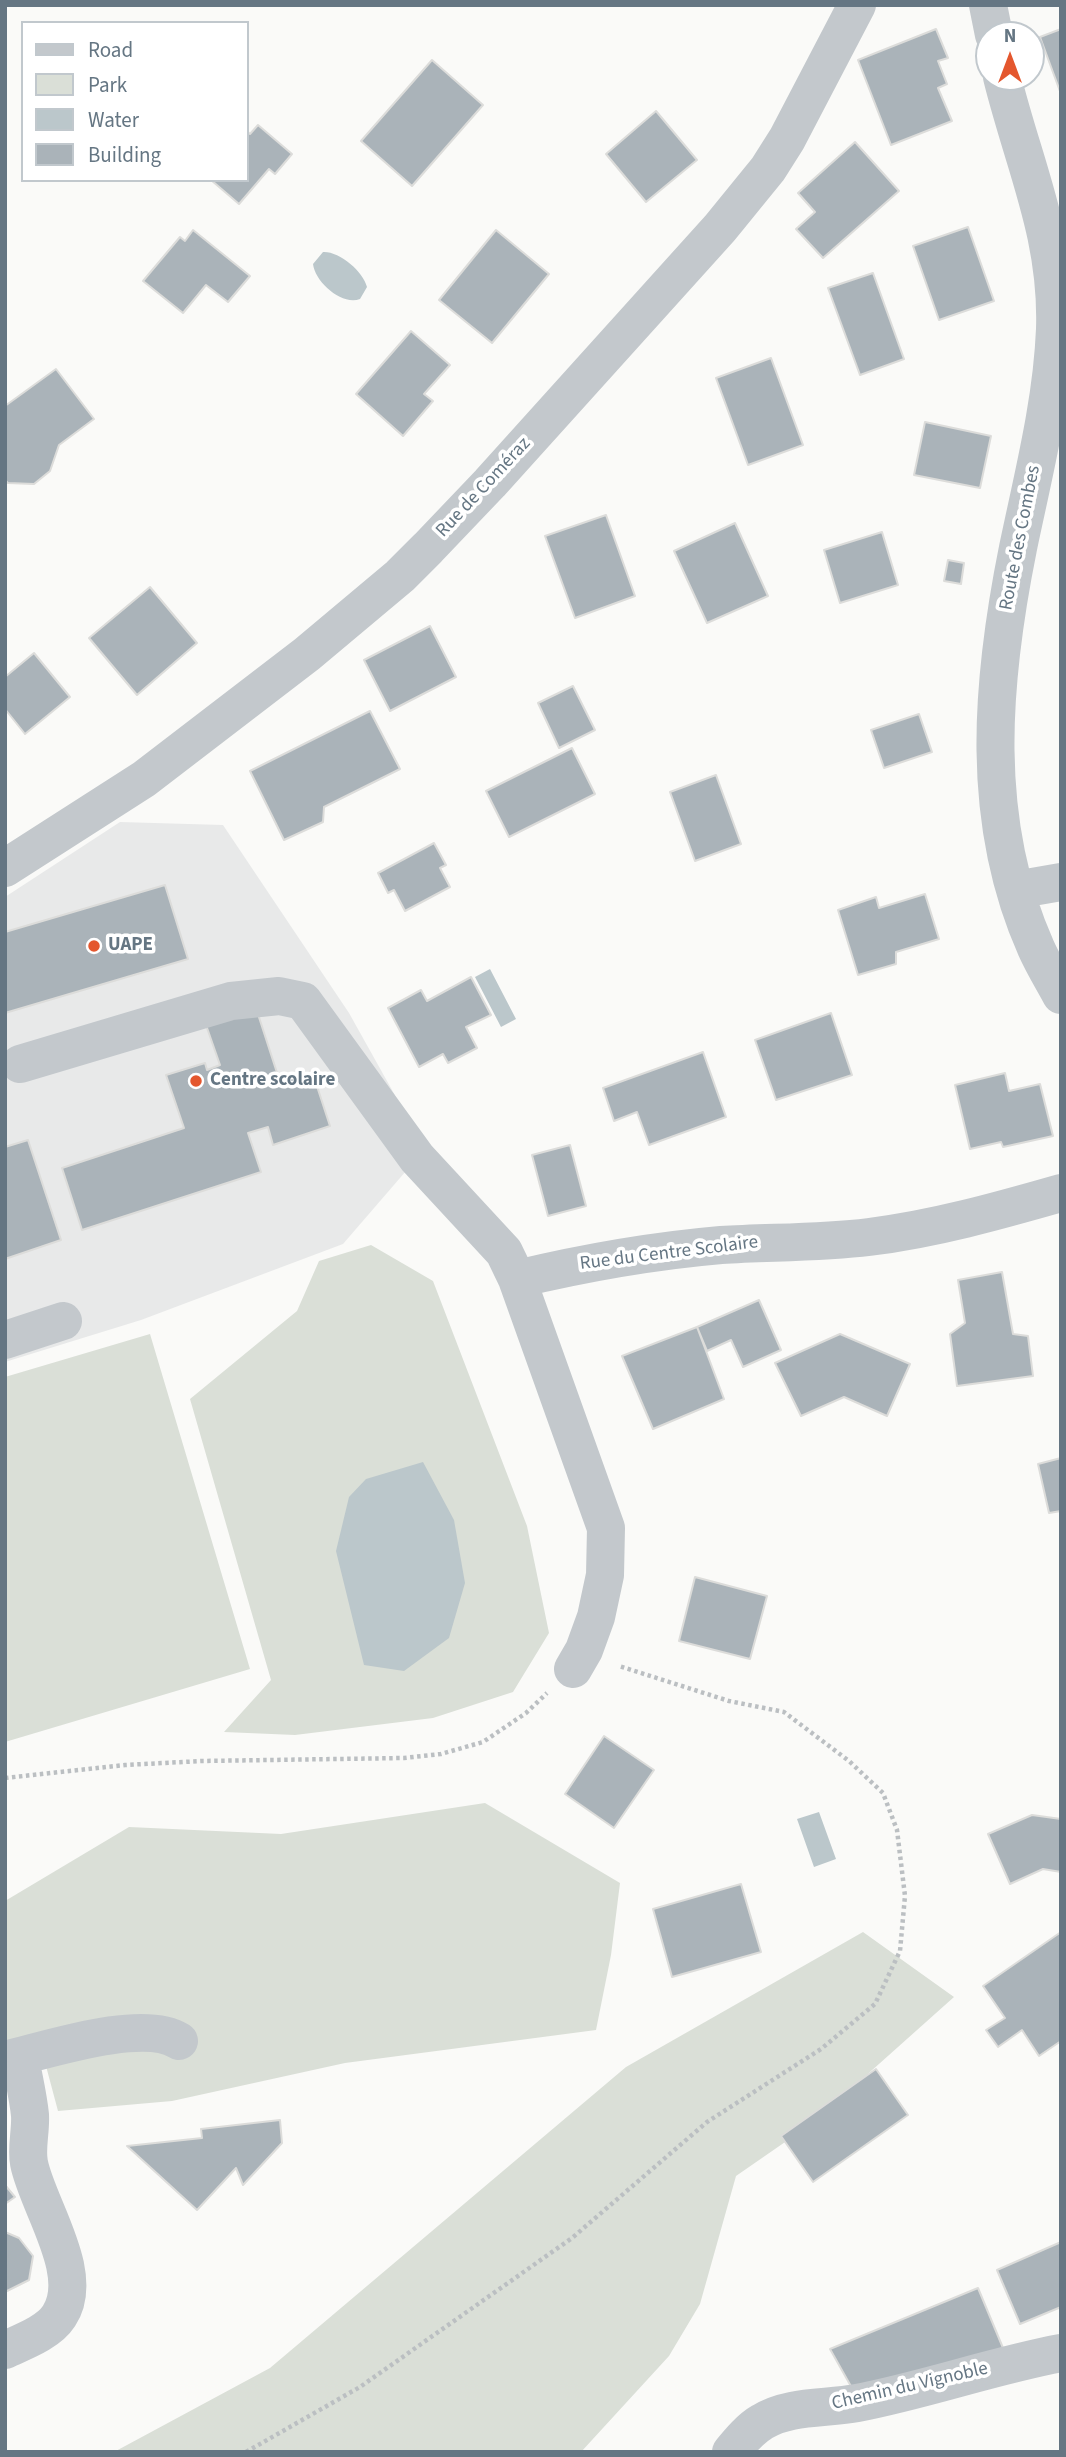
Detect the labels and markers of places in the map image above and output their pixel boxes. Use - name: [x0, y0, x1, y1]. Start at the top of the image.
- place label: UAPE: [108, 935, 153, 957]
- marker: UAPE: [86, 938, 102, 954]
- place label: Centre scolaire: [210, 1070, 335, 1092]
- marker: Centre scolaire: [188, 1073, 204, 1089]

